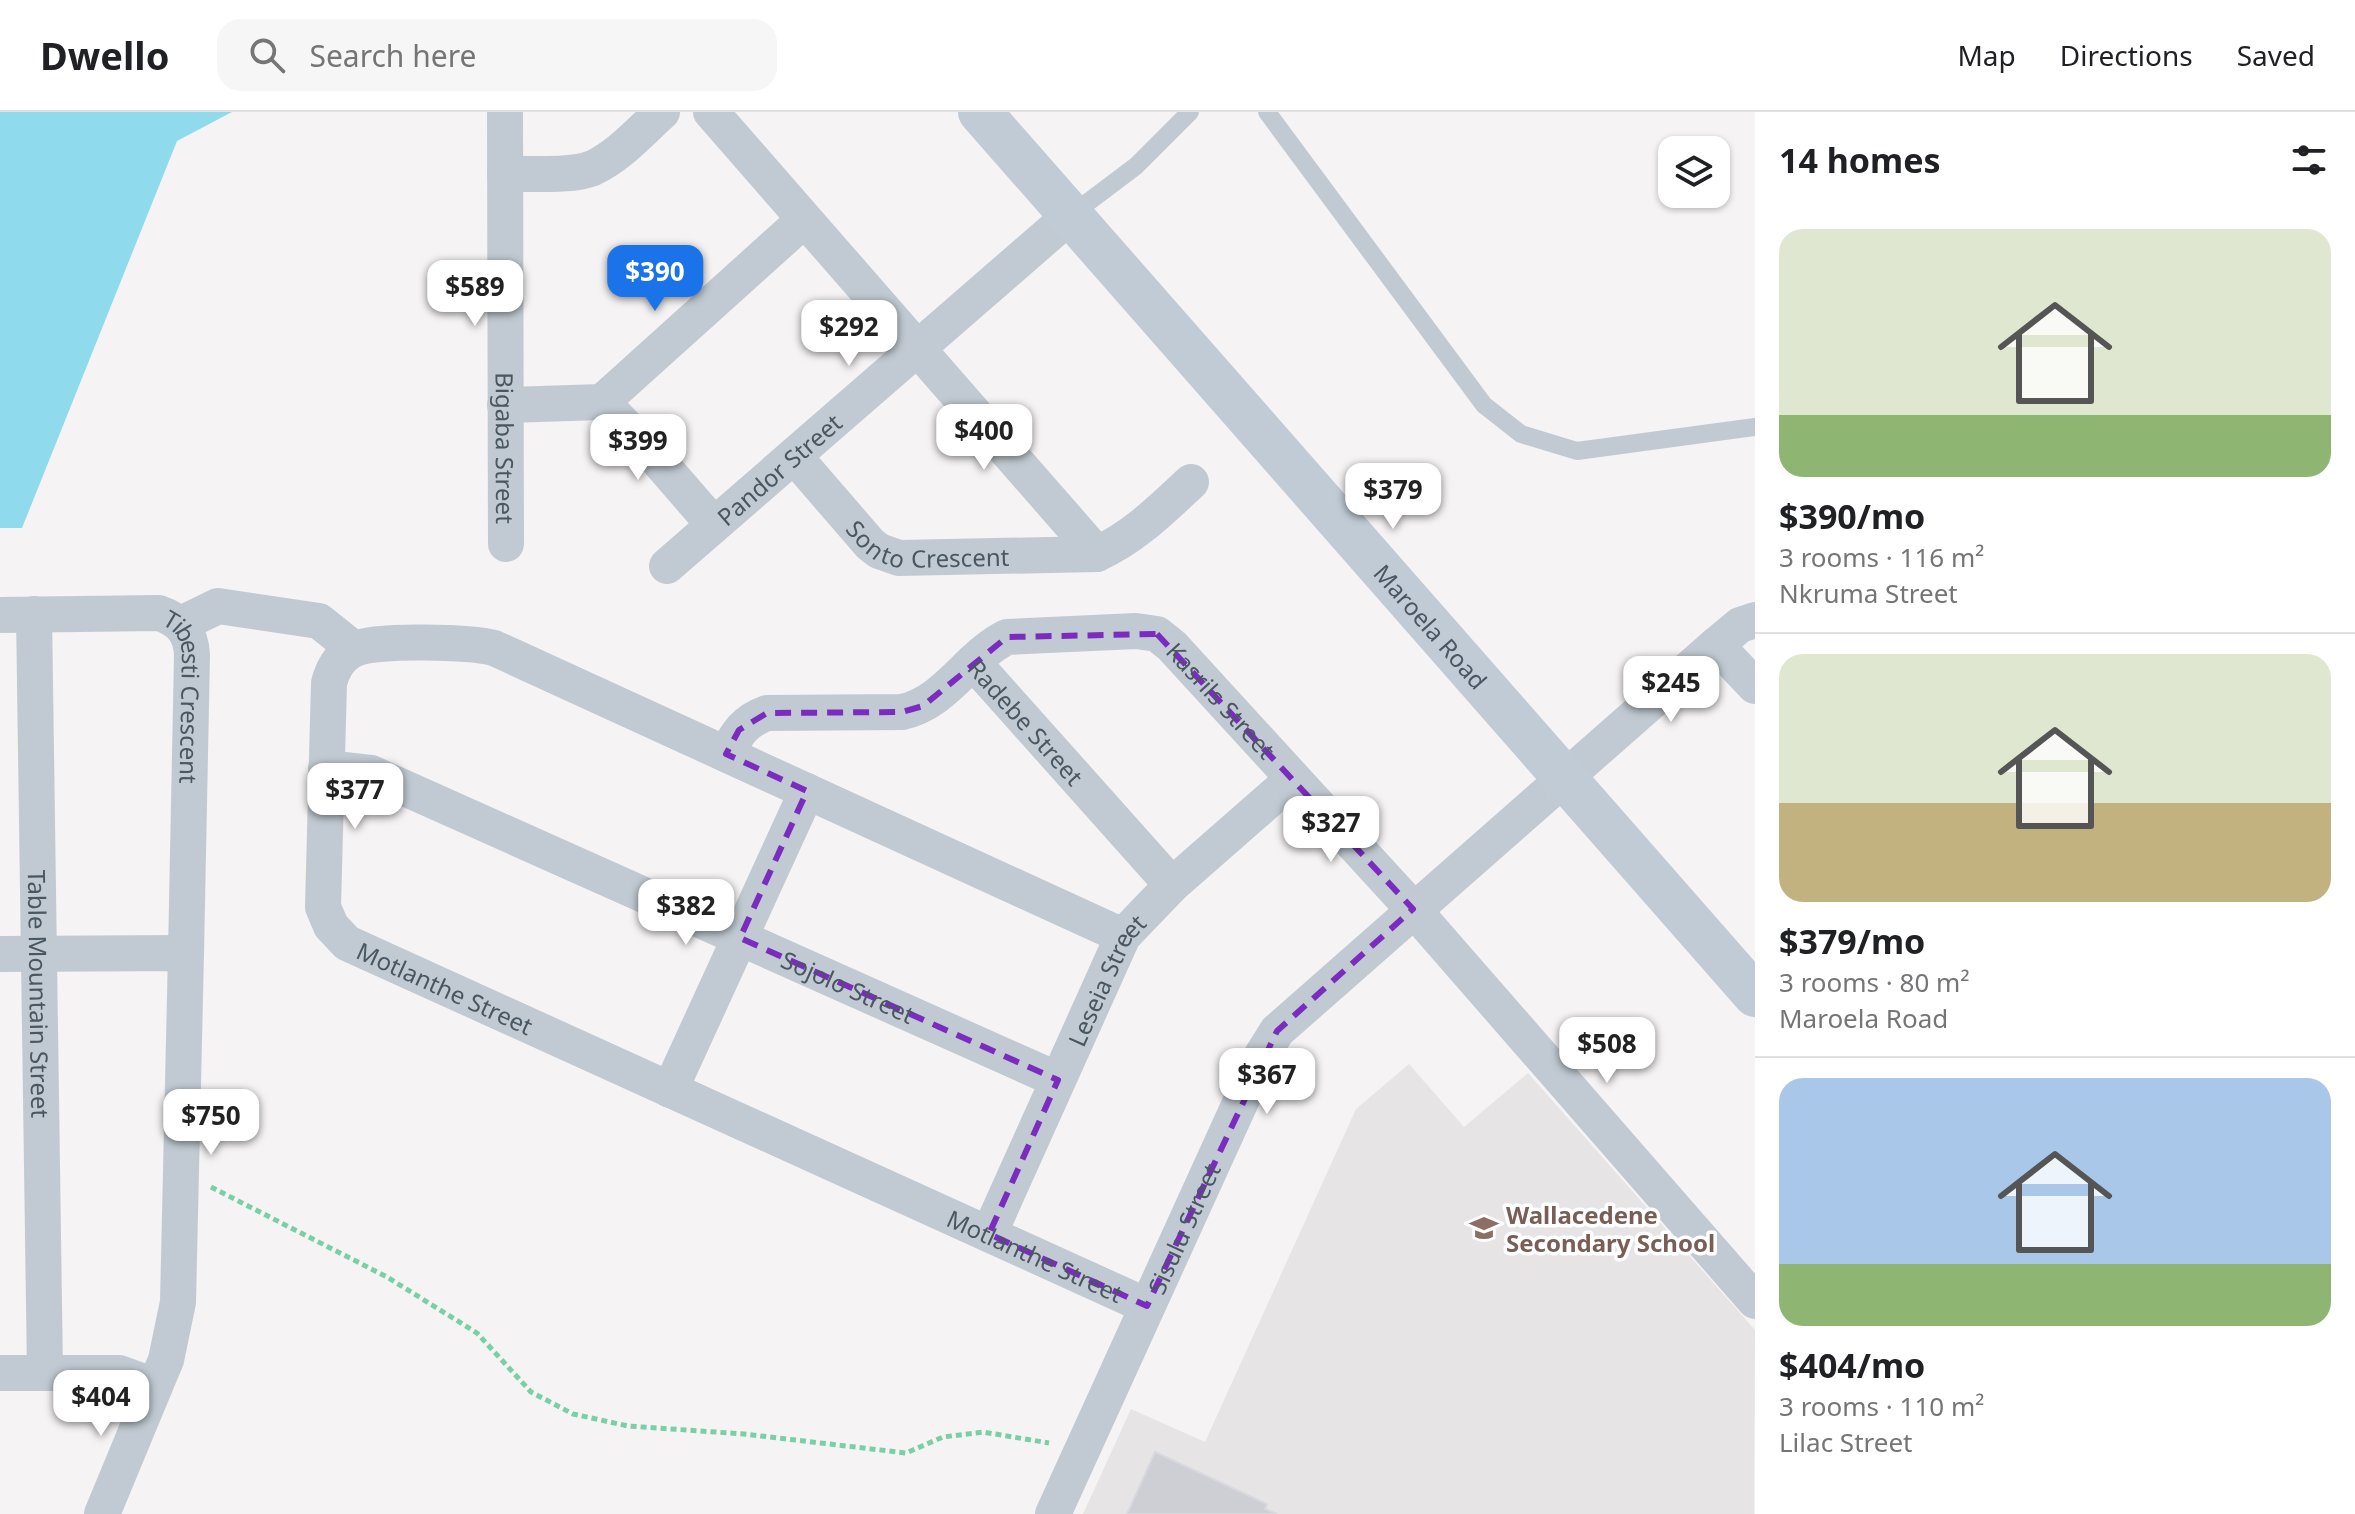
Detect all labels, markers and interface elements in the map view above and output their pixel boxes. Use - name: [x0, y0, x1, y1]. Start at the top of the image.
- search box: [217, 19, 777, 91]
- text: Dwello: [40, 29, 169, 81]
- icon: search: [245, 33, 289, 77]
- text: Search here: [309, 35, 476, 76]
- text: Map: [1957, 36, 2016, 74]
- text: Directions: [2060, 36, 2193, 74]
- text: Saved: [2237, 36, 2315, 74]
- map controls: [1658, 136, 1730, 208]
- button: layers: [1658, 136, 1730, 208]
- text: 14 homes: [1779, 137, 1941, 183]
- icon: filters: [2287, 138, 2331, 182]
- pin: $390: [608, 245, 702, 313]
- text: $390: [625, 253, 685, 289]
- pin: $589: [428, 260, 522, 328]
- text: $589: [445, 268, 505, 304]
- icon: home: [1983, 281, 2127, 425]
- pin: $292: [802, 300, 896, 368]
- text: $292: [819, 308, 879, 344]
- street label: Bigaba Street: [489, 372, 522, 524]
- pin: $400: [937, 404, 1031, 472]
- street label: Pandor Street: [709, 405, 848, 532]
- text: $400: [954, 412, 1014, 448]
- pin: $399: [591, 414, 685, 482]
- text: $399: [608, 422, 668, 458]
- pin: $379: [1346, 463, 1440, 531]
- text: $379: [1363, 471, 1423, 507]
- text: $390/mo: [1779, 493, 1925, 539]
- street label: Sonto Crescent: [840, 512, 1010, 575]
- text: 3 rooms · 116 m²: [1779, 539, 1984, 575]
- street label: Maroela Road: [1367, 556, 1495, 696]
- text: Nkruma Street: [1779, 575, 1958, 611]
- street label: Tibesti Crescent: [158, 601, 209, 784]
- street label: Kasrils Street: [1160, 635, 1284, 766]
- street label: Radebe Street: [961, 652, 1092, 792]
- pin: $245: [1624, 656, 1718, 724]
- text: $245: [1641, 664, 1701, 700]
- icon: home: [1983, 706, 2127, 850]
- pin: $377: [308, 763, 402, 831]
- text: $377: [325, 771, 385, 807]
- pin: $327: [1284, 796, 1378, 864]
- text: $327: [1301, 804, 1361, 840]
- street label: Table Mountain Street: [21, 870, 58, 1119]
- pin: $382: [639, 879, 733, 947]
- text: $382: [656, 887, 716, 923]
- street label: Leseia Street: [1059, 906, 1153, 1051]
- text: $379/mo: [1779, 918, 1925, 964]
- street label: Motlanthe Street: [352, 933, 539, 1042]
- street label: Sojolo Street: [776, 942, 920, 1031]
- text: 3 rooms · 80 m²: [1779, 964, 1969, 1000]
- text: Maroela Road: [1779, 1000, 1948, 1036]
- pin: $508: [1560, 1017, 1654, 1085]
- text: $508: [1577, 1025, 1637, 1061]
- pin: $367: [1220, 1048, 1314, 1116]
- text: $367: [1237, 1056, 1297, 1092]
- pin: $750: [164, 1089, 258, 1157]
- text: $750: [181, 1097, 241, 1133]
- icon: home: [1983, 1130, 2127, 1274]
- street label: Sisulu Street: [1139, 1157, 1227, 1299]
- place label: Wallacedene Secondary School: [1506, 1198, 1715, 1259]
- street label: Motlanthe Street: [942, 1201, 1129, 1310]
- school or university icon: Wallacedene Secondary School: [1469, 1213, 1499, 1243]
- text: $404/mo: [1779, 1342, 1925, 1388]
- pin: $404: [54, 1370, 148, 1438]
- text: $404: [71, 1378, 131, 1414]
- text: 3 rooms · 110 m²: [1779, 1388, 1984, 1424]
- text: Lilac Street: [1779, 1424, 1912, 1460]

